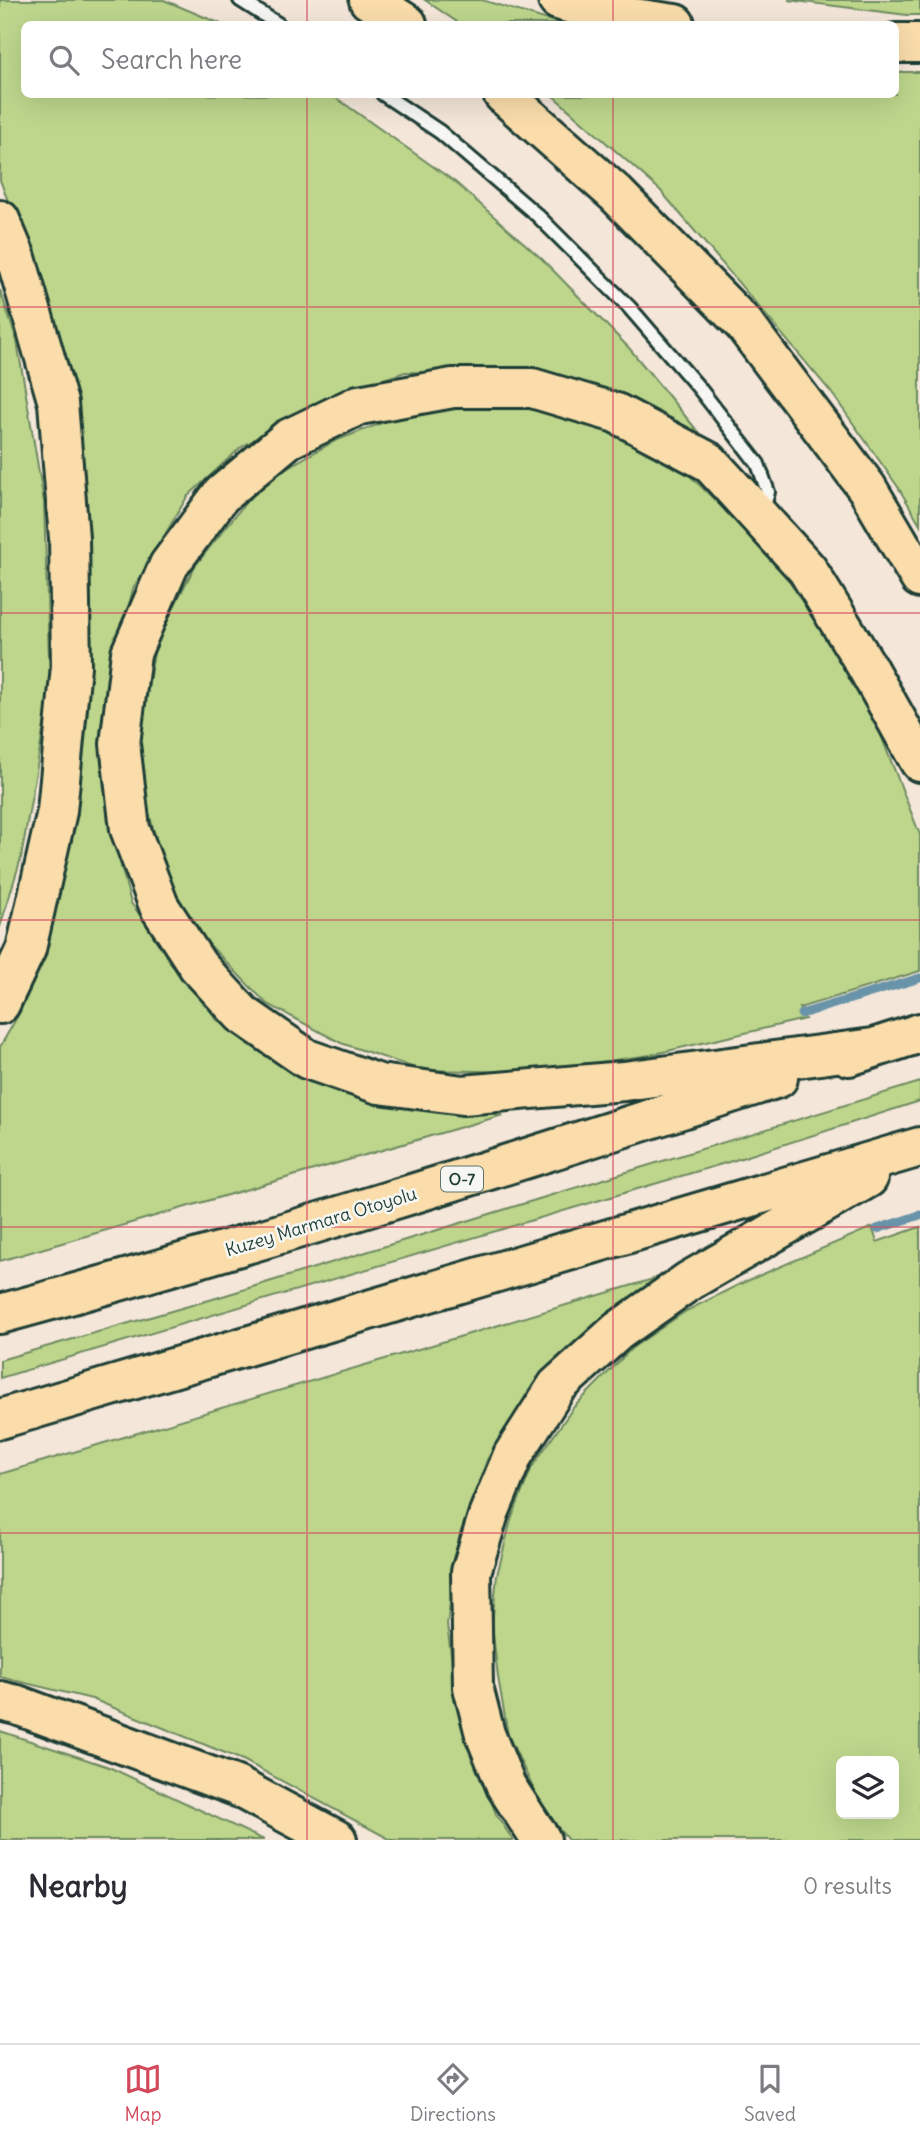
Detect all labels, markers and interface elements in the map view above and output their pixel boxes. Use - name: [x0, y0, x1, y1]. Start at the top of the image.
- search box: [21, 21, 899, 98]
- icon: search: [45, 41, 83, 79]
- text: Search here: [101, 43, 242, 76]
- road number: O-7: [441, 1166, 483, 1191]
- street label: Kuzey Marmara Otoyolu: [222, 1181, 419, 1262]
- map controls: [836, 1756, 899, 1819]
- button: layers: [836, 1756, 899, 1819]
- text: Nearby: [28, 1867, 128, 1905]
- text: 0 results: [803, 1871, 892, 1900]
- tab: Map: [124, 2060, 162, 2126]
- tab: Directions: [410, 2060, 496, 2126]
- tab: Saved: [744, 2060, 796, 2126]

